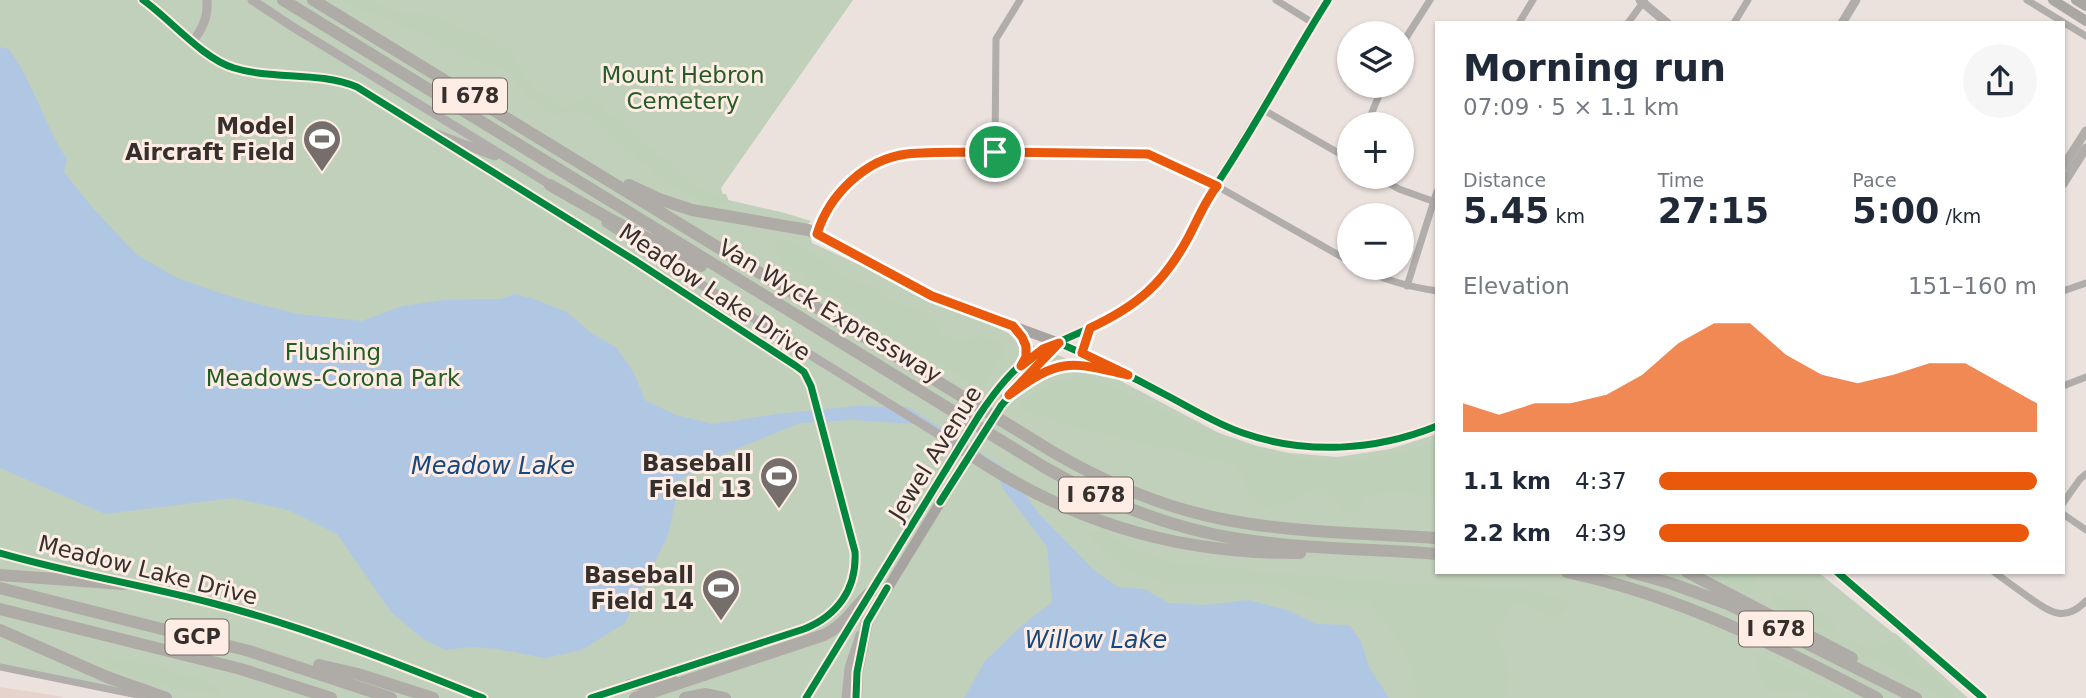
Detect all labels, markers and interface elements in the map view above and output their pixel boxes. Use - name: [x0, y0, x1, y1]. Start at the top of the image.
- map controls: [1337, 21, 1414, 280]
- button: layers: [1337, 21, 1414, 98]
- button: share: [1963, 44, 2037, 118]
- text: Morning run: [1463, 46, 1726, 90]
- park label: Mount Hebron Cemetery: [601, 62, 765, 114]
- road number: I 678: [433, 78, 507, 114]
- text: 07:09 · 5 × 1.1 km: [1463, 94, 1679, 120]
- button: +: [1337, 112, 1414, 189]
- place label: Model Aircraft Field: [125, 113, 295, 165]
- sports icon: Model Aircraft Field: [301, 118, 343, 173]
- pin: [965, 122, 1025, 182]
- icon: arrive: [976, 133, 1014, 171]
- text: Distance: [1463, 169, 1546, 191]
- text: Time: [1658, 169, 1704, 191]
- text: Pace: [1852, 169, 1897, 191]
- text: 5.45: [1463, 191, 1549, 231]
- text: 27:15: [1658, 191, 1769, 231]
- text: 5:00: [1852, 191, 1939, 231]
- button: −: [1337, 203, 1414, 280]
- text: km: [1549, 205, 1585, 227]
- text: /km: [1939, 205, 1981, 227]
- street label: Meadow Lake Drive: [614, 218, 816, 366]
- street label: Van Wyck Expressway: [714, 234, 946, 388]
- text: Elevation: [1463, 273, 1570, 299]
- text: 151–160 m: [1908, 273, 2037, 299]
- park label: Flushing Meadows-Corona Park: [206, 339, 461, 391]
- street label: Jewel Avenue: [882, 381, 987, 526]
- place label: Baseball Field 13: [642, 450, 752, 502]
- water label: Meadow Lake: [411, 452, 575, 480]
- sports icon: Baseball Field 13: [758, 455, 800, 510]
- text: 1.1 km: [1463, 468, 1551, 494]
- text: 4:37: [1575, 468, 1627, 494]
- road number: I 678: [1059, 477, 1133, 512]
- text: 2.2 km: [1463, 520, 1551, 546]
- text: 4:39: [1575, 520, 1627, 546]
- street label: Meadow Lake Drive: [36, 530, 260, 610]
- place label: Baseball Field 14: [584, 562, 694, 614]
- sports icon: Baseball Field 14: [700, 567, 742, 622]
- road number: I 678: [1739, 612, 1813, 646]
- road number: GCP: [166, 620, 228, 654]
- water label: Willow Lake: [1025, 626, 1167, 654]

